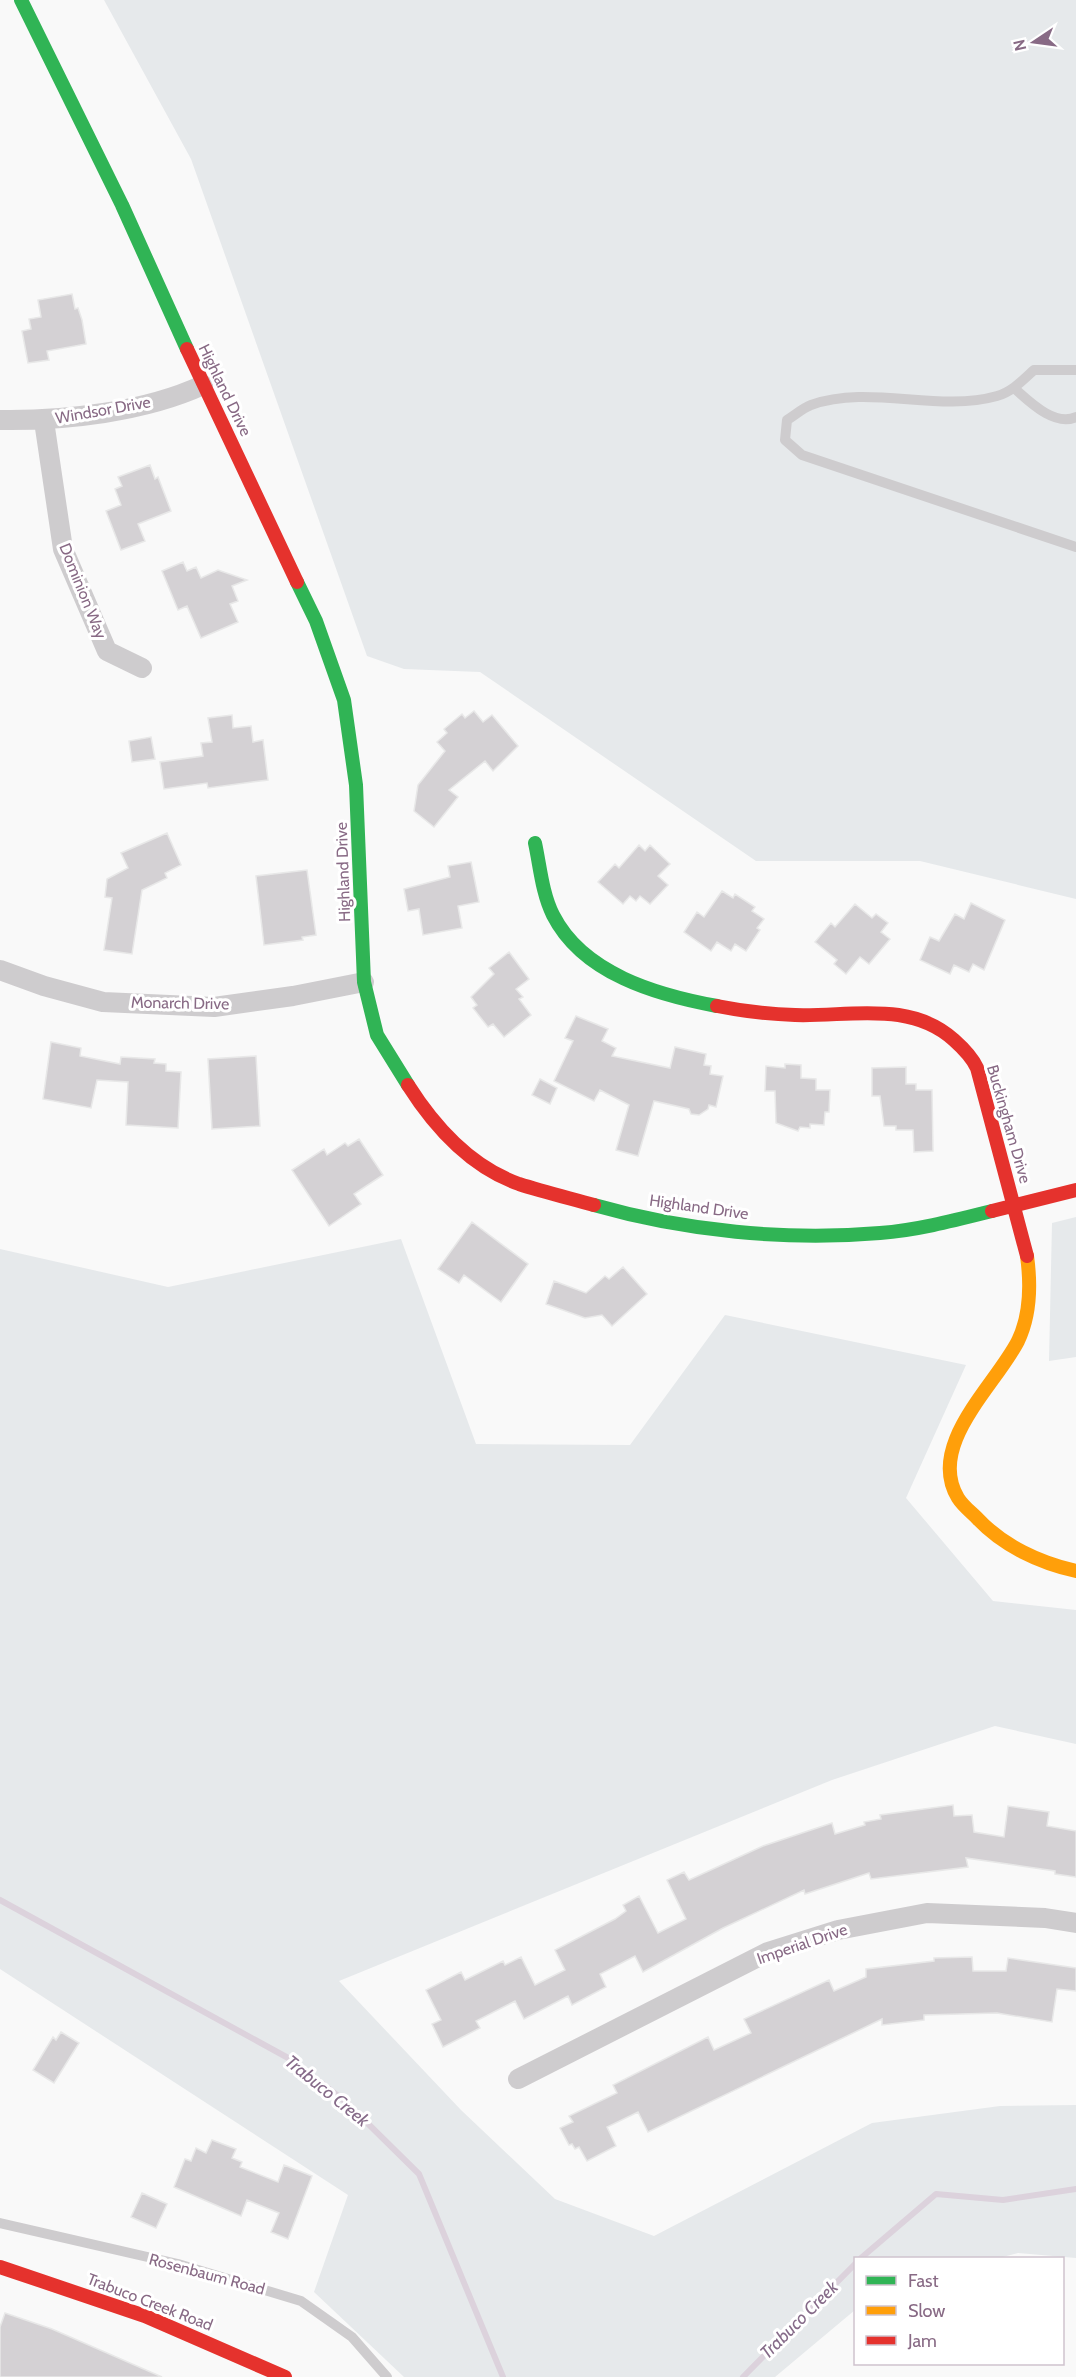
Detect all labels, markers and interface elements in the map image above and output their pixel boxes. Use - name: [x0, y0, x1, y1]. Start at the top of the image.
- north arrow: [1004, 12, 1064, 72]
- text: N: [1009, 38, 1030, 53]
- street label: Highland Drive: [195, 341, 255, 439]
- street label: Windsor Drive: [54, 392, 152, 428]
- street label: Dominion Way: [55, 540, 111, 642]
- street label: Highland Drive: [332, 822, 354, 922]
- street label: Monarch Drive: [131, 993, 229, 1013]
- street label: Buckingham Drive: [983, 1063, 1035, 1185]
- street label: Highland Drive: [648, 1191, 750, 1223]
- street label: Imperial Drive: [754, 1920, 850, 1968]
- water label: Trabuco Creek: [281, 2051, 374, 2132]
- street label: Rosenbaum Road: [147, 2249, 267, 2299]
- legend: [854, 2257, 1064, 2365]
- street label: Trabuco Creek Road: [85, 2269, 215, 2335]
- text: Fast: [908, 2270, 939, 2292]
- water label: Trabuco Creek: [755, 2275, 844, 2364]
- text: Slow: [908, 2300, 945, 2322]
- text: Jam: [907, 2330, 937, 2352]

